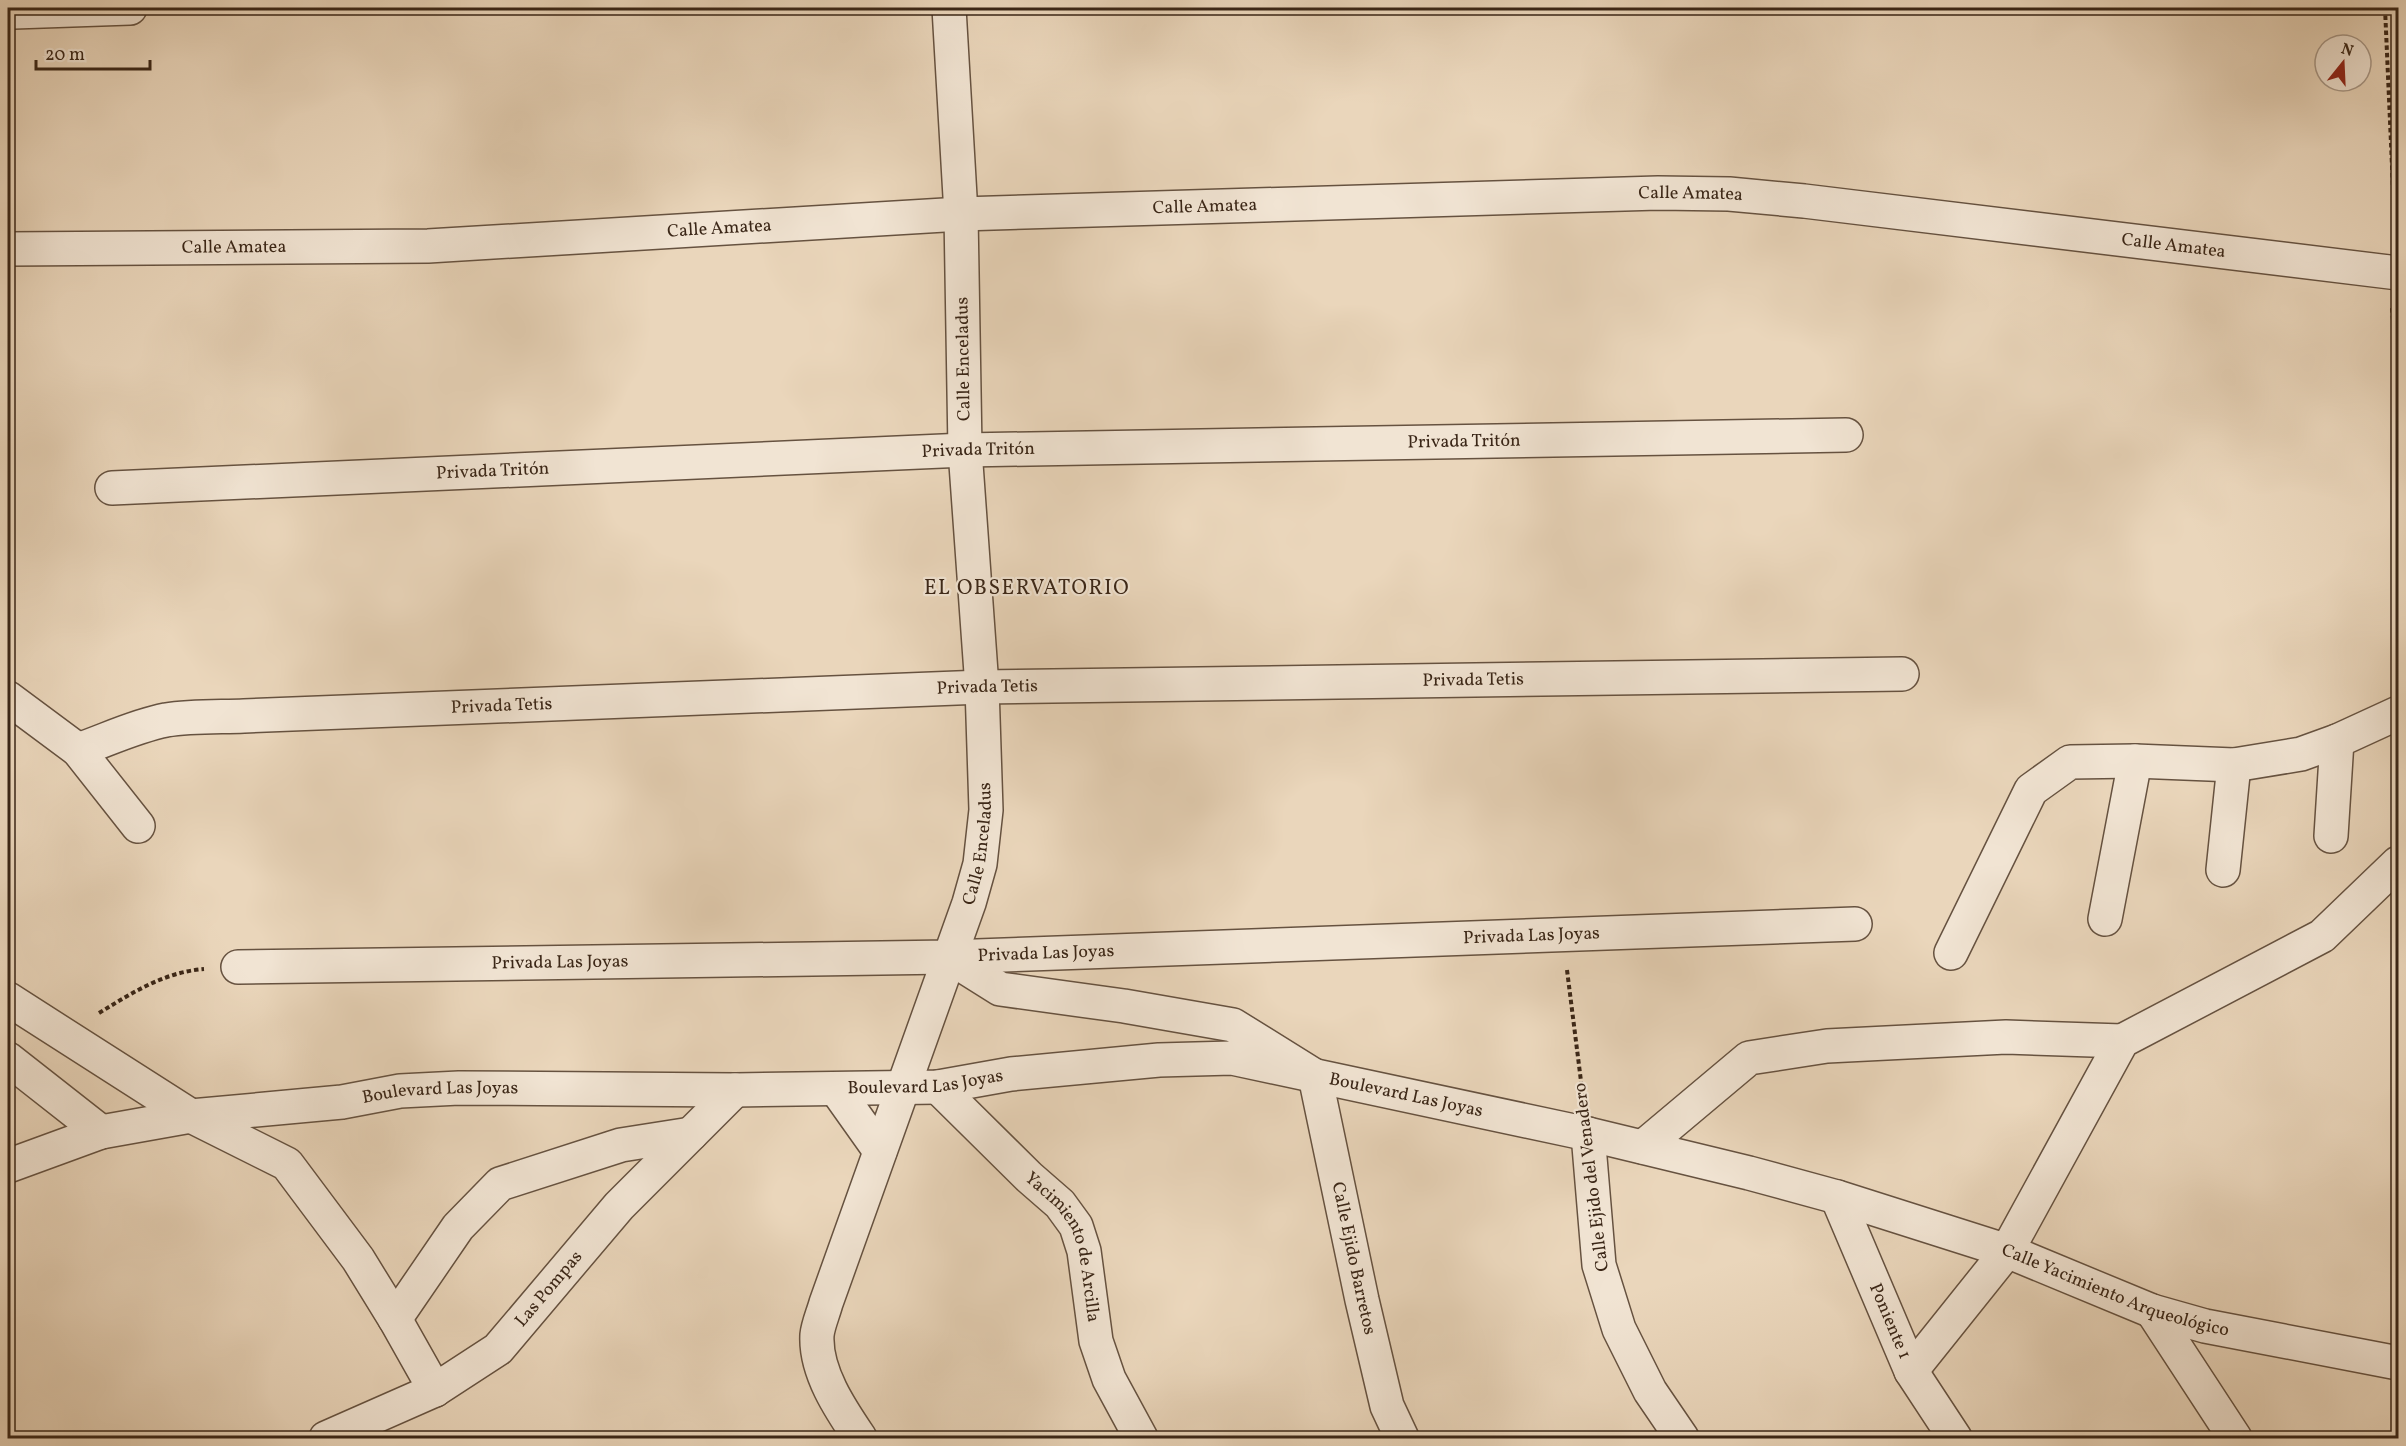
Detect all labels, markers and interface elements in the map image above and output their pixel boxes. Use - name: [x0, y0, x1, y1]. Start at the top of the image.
- scale bar: [36, 33, 150, 71]
- north arrow: [2313, 33, 2373, 93]
- text: N: [2338, 38, 2356, 63]
- text: 20 m: [45, 43, 85, 68]
- street label: Calle Amatea: [1638, 180, 1744, 208]
- street label: Calle Amatea: [1152, 193, 1258, 221]
- street label: Calle Amatea: [666, 213, 772, 244]
- street label: Calle Amatea: [2120, 227, 2227, 265]
- street label: Calle Amatea: [182, 235, 286, 260]
- street label: Calle Enceladus: [950, 297, 978, 421]
- street label: Privada Tritón: [1407, 428, 1521, 455]
- street label: Privada Tritón: [921, 436, 1035, 464]
- street label: Privada Tritón: [435, 456, 550, 486]
- district label: EL OBSERVATORIO: [924, 574, 1130, 603]
- street label: Privada Tetis: [1422, 667, 1524, 693]
- street label: Privada Tetis: [936, 674, 1038, 701]
- street label: Privada Tetis: [450, 691, 553, 720]
- street label: Calle Enceladus: [957, 782, 999, 908]
- street label: Privada Las Joyas: [1463, 921, 1600, 951]
- street label: Privada Las Joyas: [977, 938, 1115, 968]
- street label: Privada Las Joyas: [491, 949, 629, 976]
- street label: Boulevard Las Joyas: [847, 1063, 1005, 1101]
- street label: Boulevard Las Joyas: [1327, 1067, 1485, 1124]
- street label: Boulevard Las Joyas: [360, 1075, 518, 1110]
- street label: Calle Ejido del Venadero: [1568, 1081, 1616, 1273]
- street label: Yacimiento de Arcilla: [1019, 1166, 1106, 1324]
- street label: Calle Ejido Barretos: [1325, 1180, 1382, 1337]
- street label: Calle Yacimiento Arqueológico: [1998, 1238, 2231, 1343]
- street label: Las Pompas: [509, 1245, 588, 1332]
- street label: Poniente 1: [1863, 1279, 1917, 1363]

